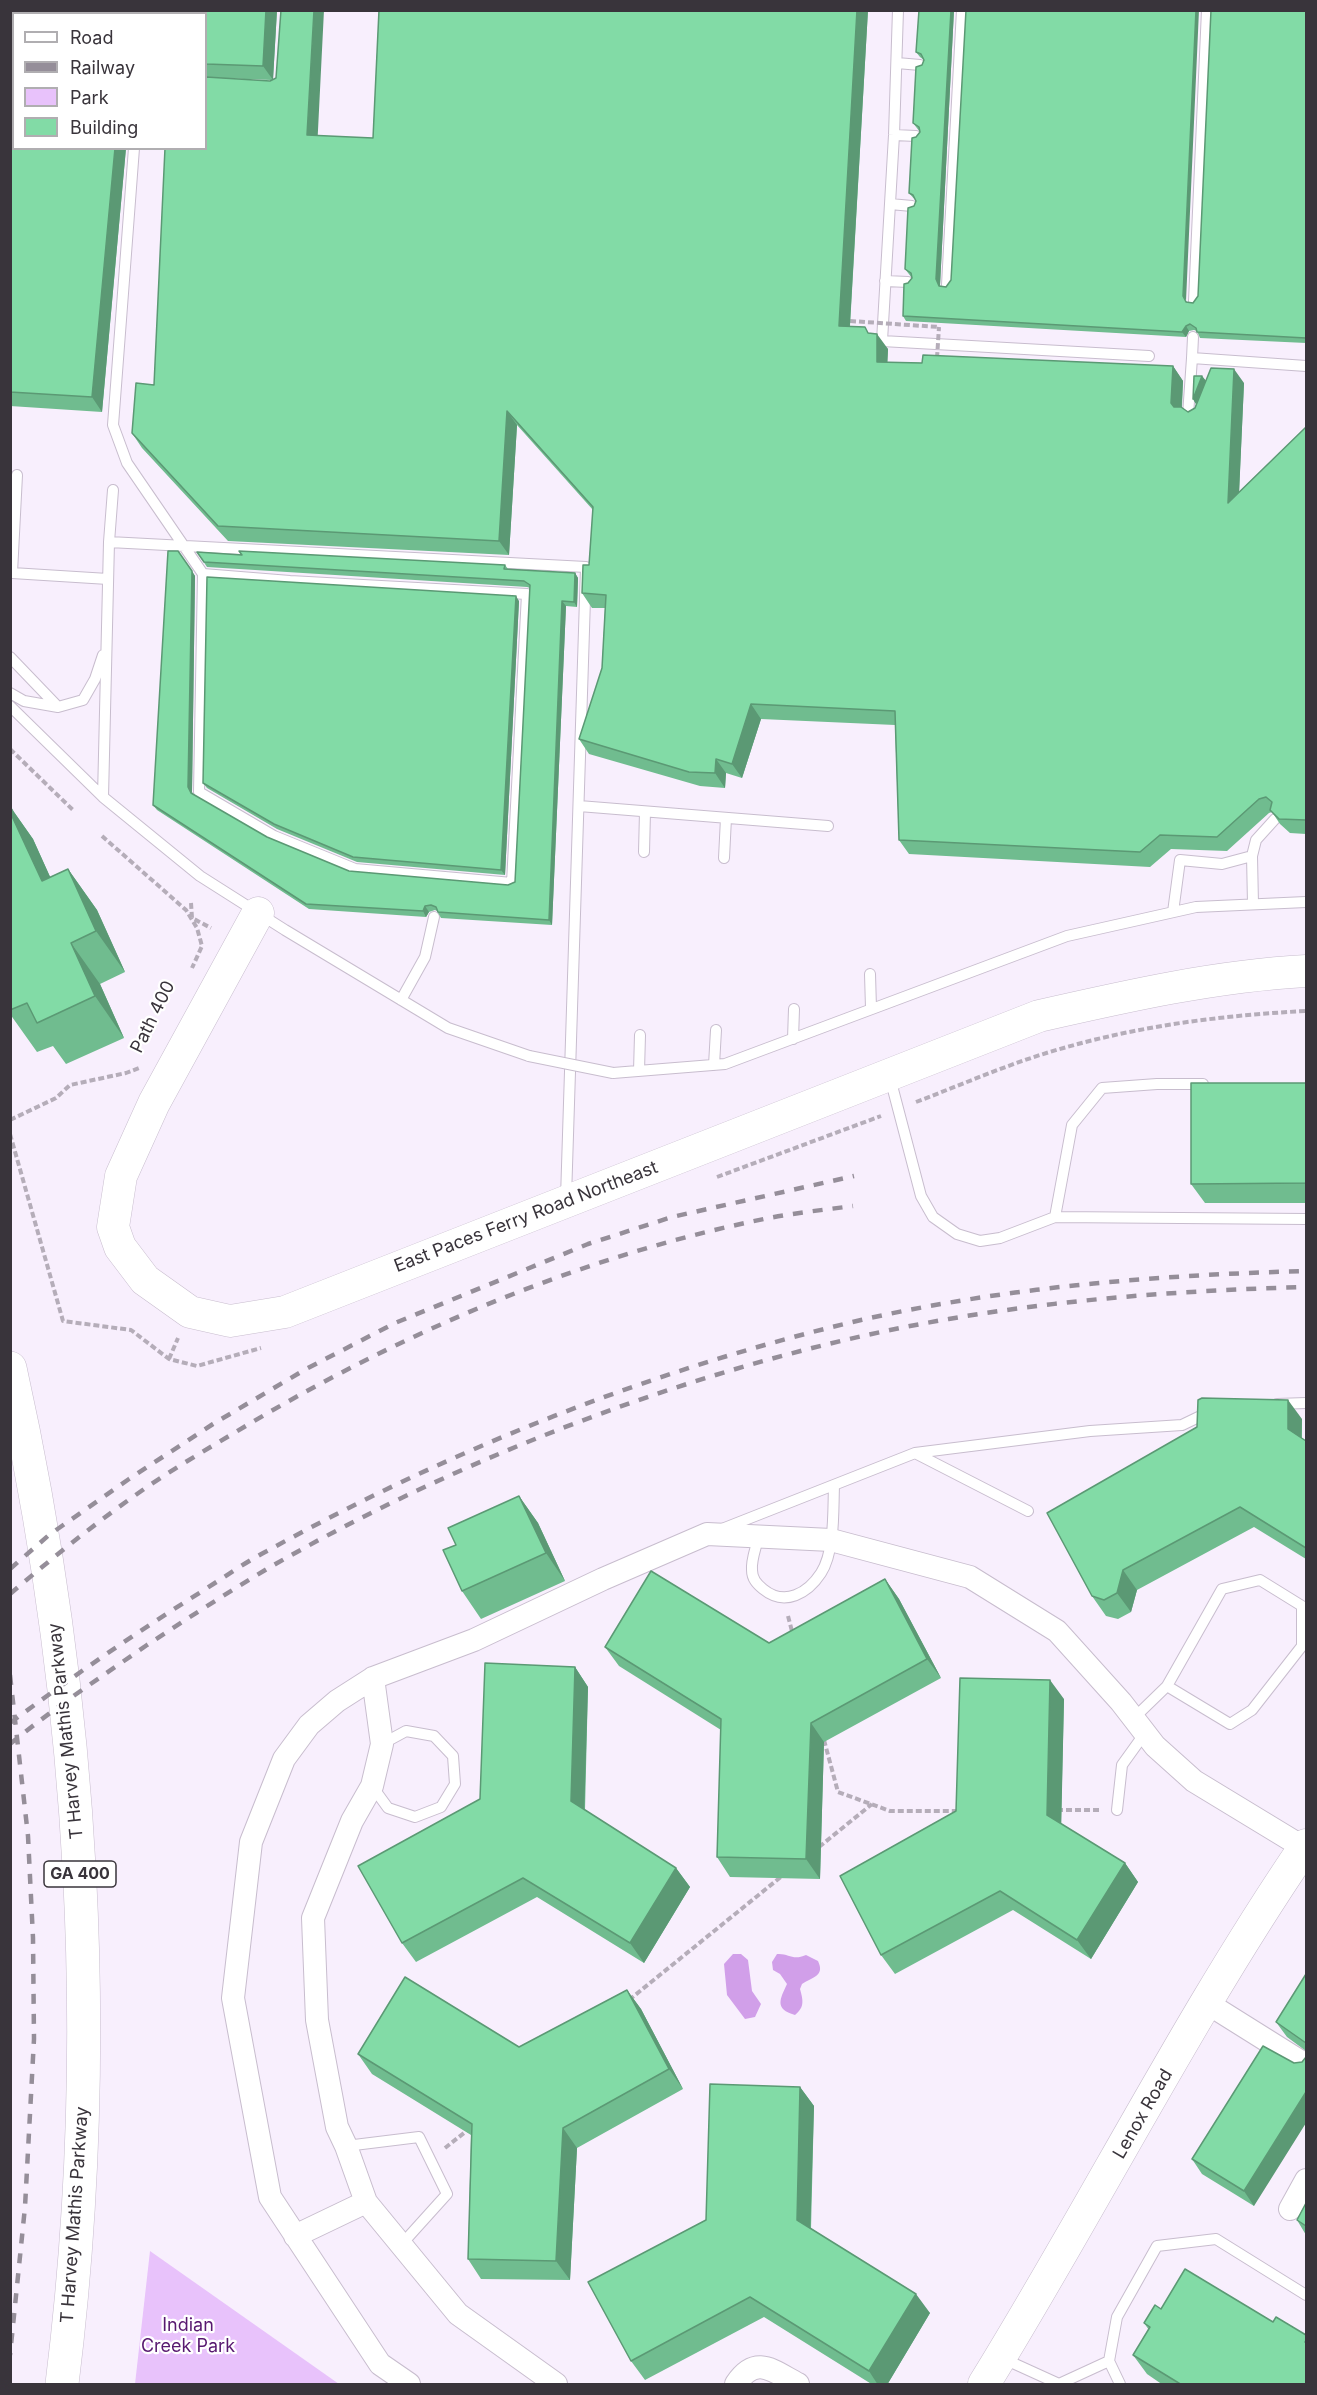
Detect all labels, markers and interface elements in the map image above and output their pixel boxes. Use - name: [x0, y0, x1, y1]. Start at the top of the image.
- legend: [12, 12, 207, 150]
- text: Road: [70, 27, 113, 48]
- text: Railway: [70, 57, 135, 78]
- text: Park: [70, 87, 109, 108]
- text: Building: [70, 117, 138, 138]
- street label: Path 400: [126, 977, 180, 1057]
- street label: East Paces Ferry Road Northeast: [391, 1157, 661, 1277]
- street label: T Harvey Mathis Parkway: [44, 1622, 88, 1840]
- road number: GA 400: [44, 1861, 116, 1887]
- street label: Lenox Road: [1109, 2065, 1177, 2163]
- street label: T Harvey Mathis Parkway: [57, 2106, 93, 2324]
- park label: Indian Creek Park: [141, 2315, 235, 2358]

